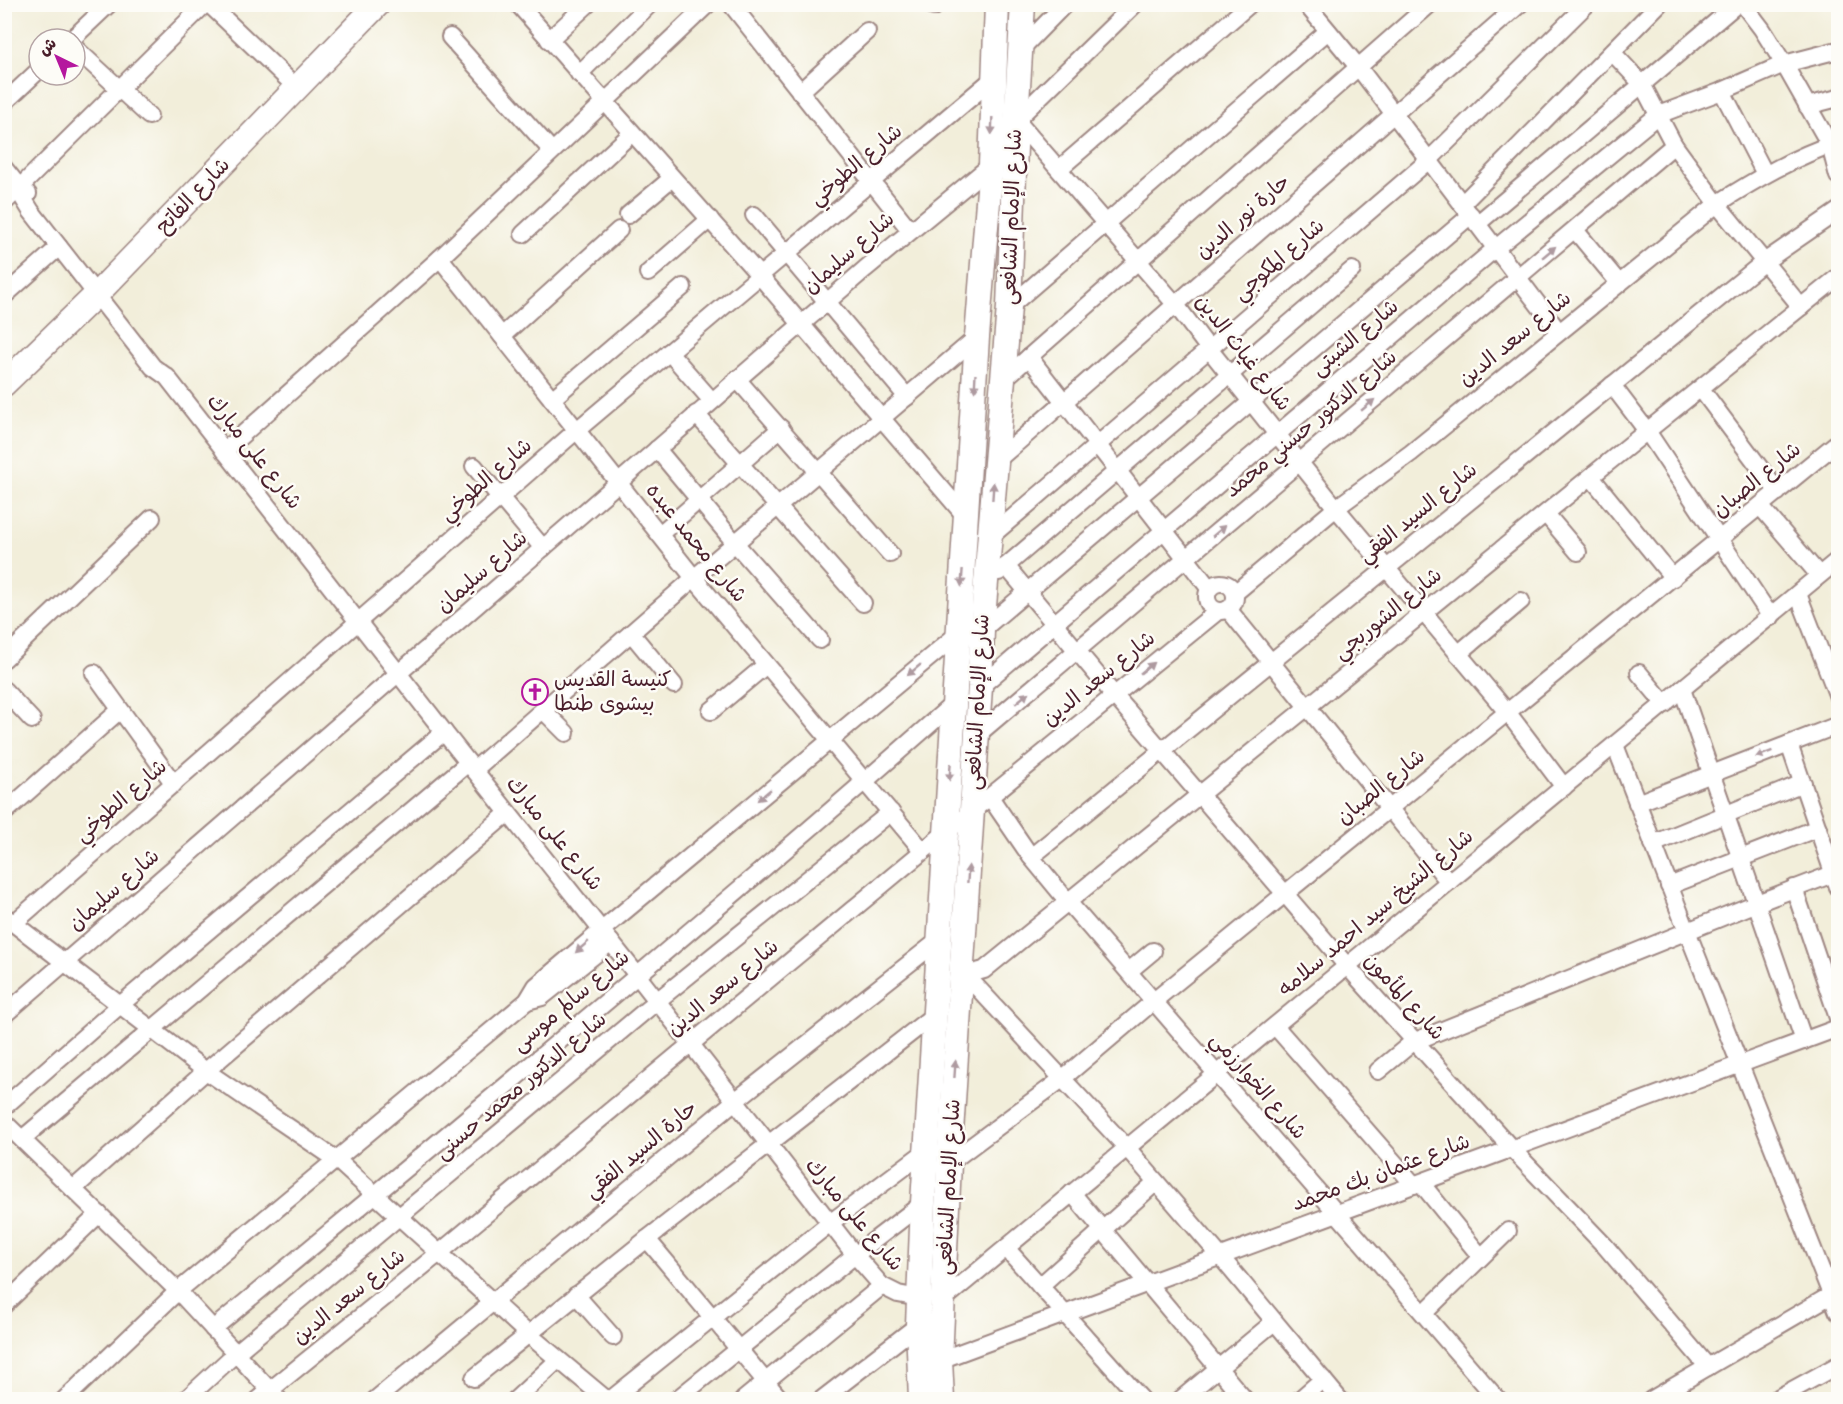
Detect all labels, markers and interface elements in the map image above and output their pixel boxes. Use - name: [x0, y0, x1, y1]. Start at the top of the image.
- north arrow: [27, 27, 87, 87]
- text: ش: [34, 33, 61, 61]
- one-way arrow: [988, 116, 997, 135]
- street label: شارع الطوخي: [803, 118, 911, 215]
- street label: شارع الإمام الشافعى: [995, 128, 1030, 306]
- street label: شارع الفاتح: [150, 152, 236, 240]
- street label: حارة نور الدين: [1190, 168, 1296, 266]
- street label: شارع سليمان: [797, 206, 901, 300]
- street label: شارع المكوجي: [1227, 212, 1333, 311]
- one-way arrow: [1541, 246, 1556, 259]
- street label: شارع سعد الدين: [1453, 285, 1577, 393]
- street label: شارع غياث الدين: [1189, 289, 1297, 417]
- street label: شارع الشبتى: [1305, 293, 1405, 383]
- street label: شارع الدكتور حسني محمد: [1219, 344, 1406, 508]
- one-way arrow: [970, 374, 979, 393]
- street label: شارع على مبارك: [200, 388, 308, 516]
- one-way arrow: [1360, 399, 1375, 412]
- street label: شارع الطوخي: [434, 432, 541, 531]
- street label: شارع الصبان: [1707, 436, 1807, 524]
- street label: شارع السيد الفقي: [1352, 456, 1486, 573]
- street label: شارع محمد عبده: [639, 477, 753, 609]
- one-way arrow: [988, 481, 997, 500]
- street label: شارع سليمان: [430, 525, 534, 619]
- one-way arrow: [1211, 525, 1227, 538]
- street label: شارع الشوربجي: [1328, 561, 1451, 670]
- one-way arrow: [958, 568, 967, 587]
- street label: شارع الإمام الشافعى: [959, 613, 998, 791]
- street label: شارع سعد الدين: [1037, 625, 1161, 733]
- one-way arrow: [1140, 662, 1155, 675]
- one-way arrow: [906, 664, 922, 677]
- place label: كنيسة القديس بيشوى طنطا: [554, 666, 672, 718]
- church icon: كنيسة القديس بيشوى طنطا: [520, 677, 550, 707]
- one-way arrow: [1014, 691, 1030, 704]
- street label: شارع الصبان: [1331, 743, 1431, 831]
- one-way arrow: [1755, 749, 1773, 759]
- street label: شارع الطوخي: [69, 753, 176, 852]
- one-way arrow: [945, 763, 954, 782]
- street label: شارع على مبارك: [499, 771, 609, 897]
- one-way arrow: [757, 788, 772, 801]
- street label: شارع الشيخ سيد احمد سلامه: [1273, 823, 1479, 1003]
- street label: شارع سليمان: [62, 843, 166, 937]
- one-way arrow: [963, 864, 972, 883]
- street label: شارع سعد الدين: [661, 933, 785, 1043]
- one-way arrow: [574, 940, 590, 953]
- street label: شارع سالم موسى: [506, 943, 636, 1059]
- street label: شارع المأمون: [1357, 947, 1451, 1047]
- street label: شارع الدكتور محمد حسنى: [429, 1006, 613, 1166]
- street label: شارع الخوارزمي: [1201, 1026, 1312, 1148]
- one-way arrow: [950, 1059, 960, 1078]
- street label: حارة السيد الفقي: [579, 1095, 706, 1209]
- street label: شارع الإمام الشافعى: [930, 1098, 969, 1276]
- street label: شارع عثمان بك محمد: [1288, 1128, 1474, 1218]
- street label: شارع على مبارك: [798, 1153, 910, 1277]
- street label: شارع سعد الدين: [287, 1243, 411, 1351]

